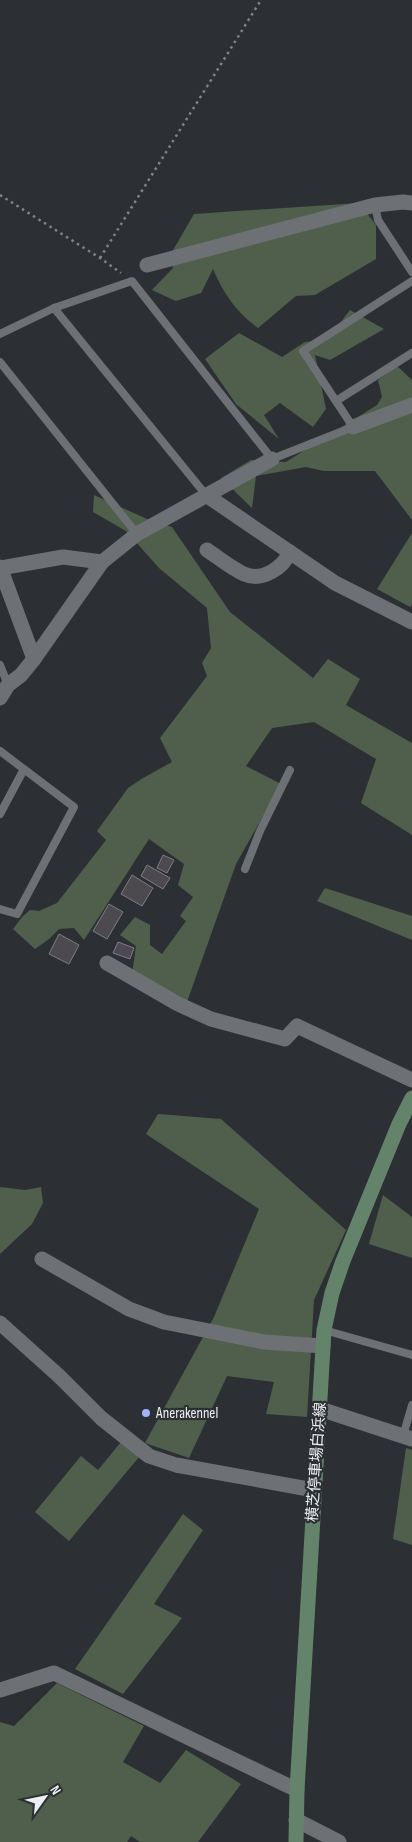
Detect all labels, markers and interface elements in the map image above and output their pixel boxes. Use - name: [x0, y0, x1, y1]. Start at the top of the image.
- street label: 横芝停車場白浜線: [303, 1402, 330, 1523]
- place label: Anerakennel: [155, 1404, 218, 1423]
- marker: Anerakennel: [140, 1407, 152, 1419]
- north arrow: [20, 1772, 70, 1822]
- text: N: [46, 1782, 65, 1798]

